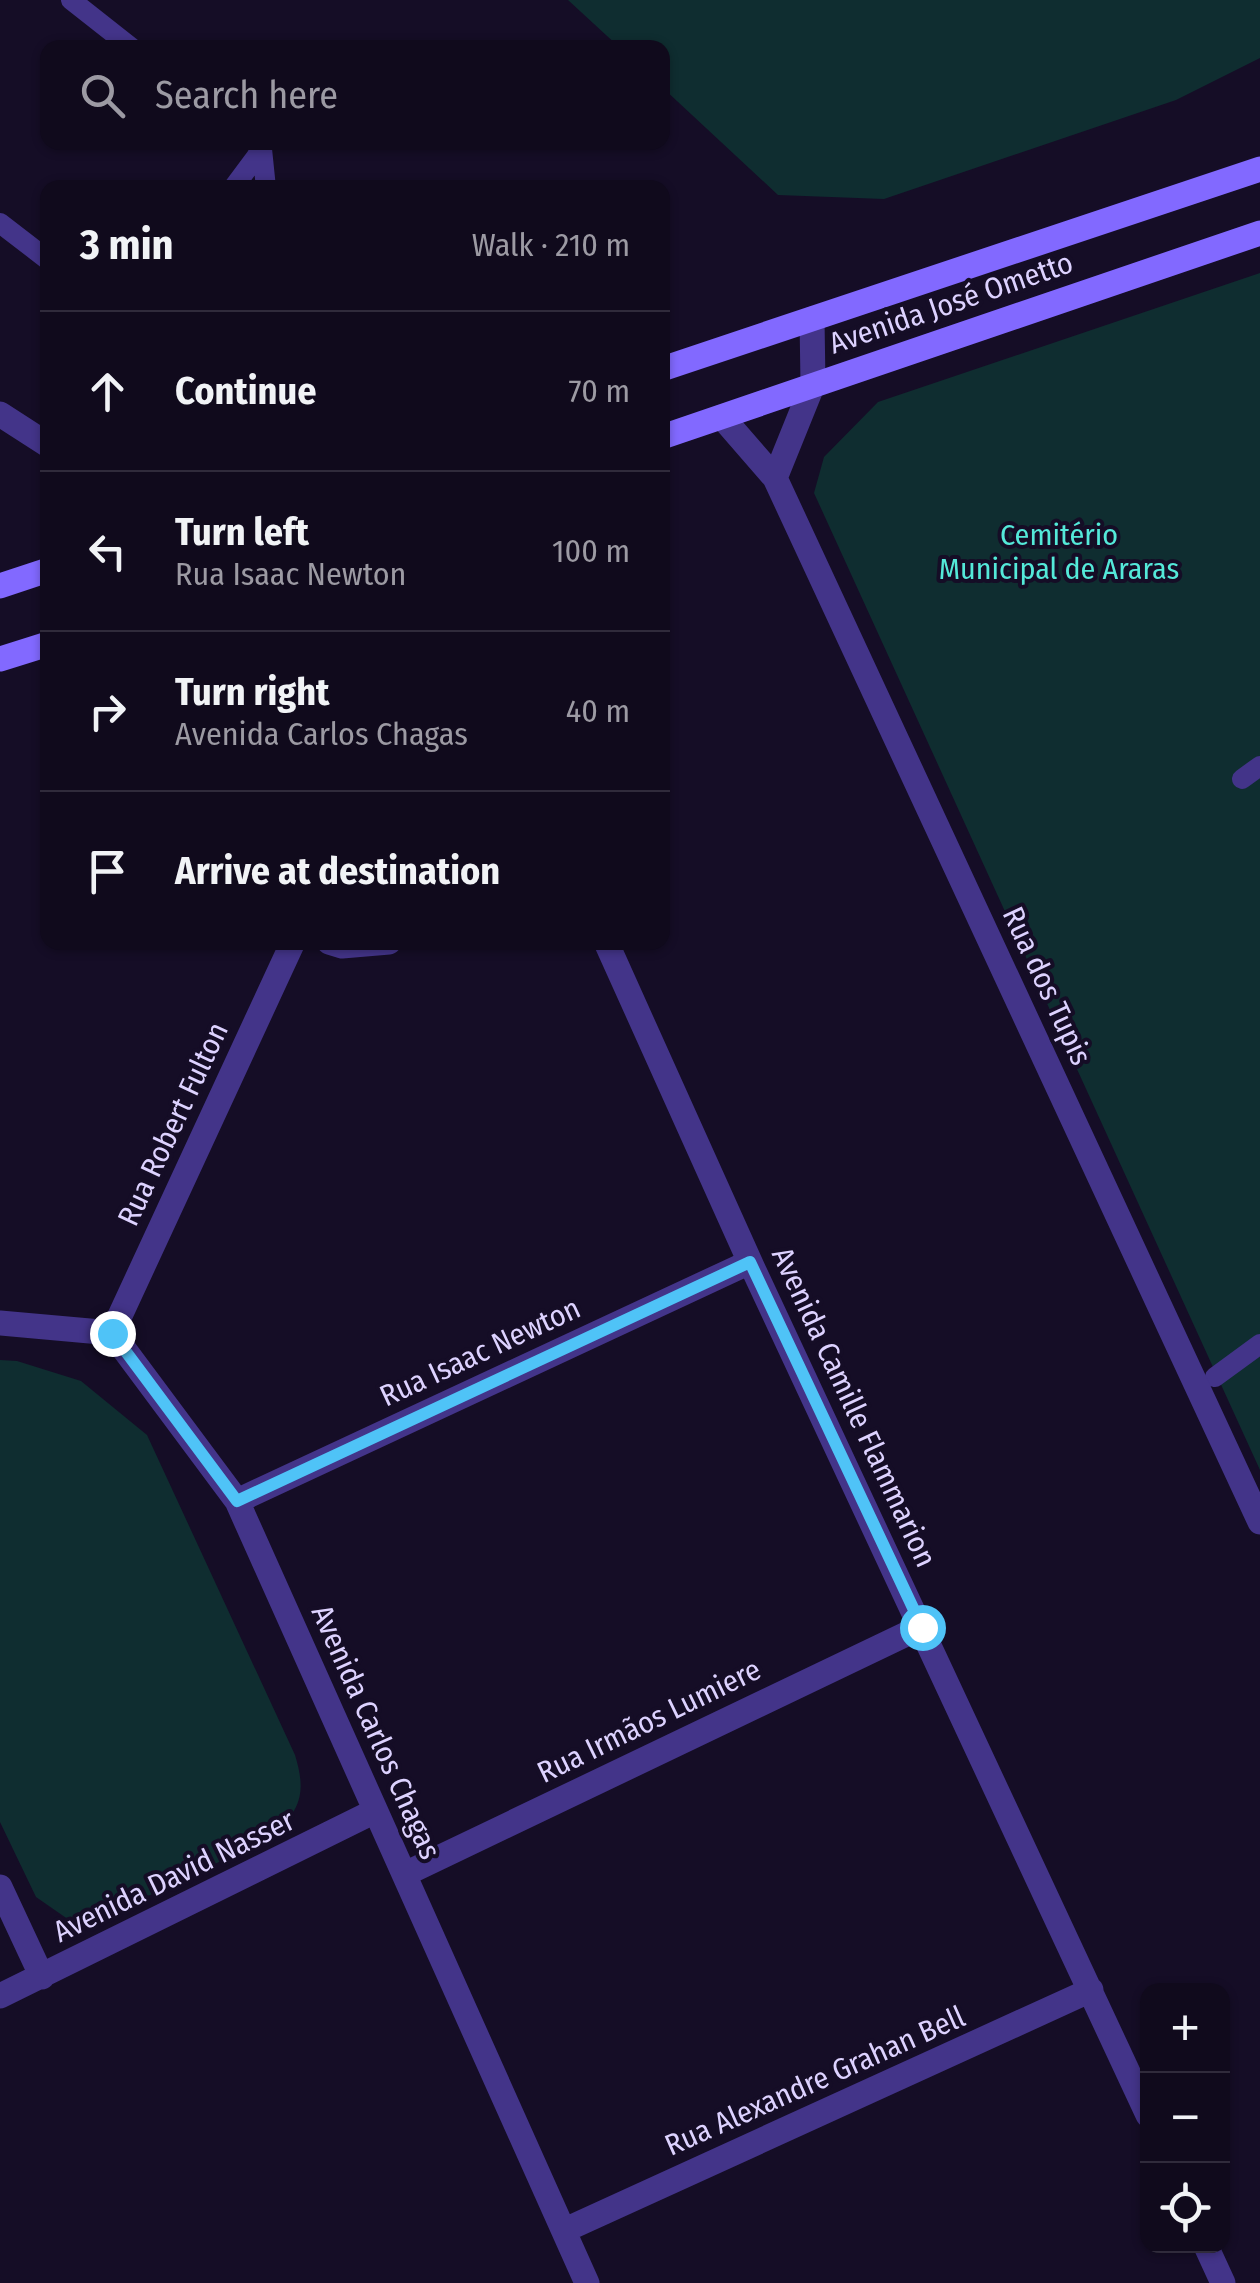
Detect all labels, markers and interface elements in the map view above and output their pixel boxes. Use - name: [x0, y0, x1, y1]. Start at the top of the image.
- search box: [40, 40, 670, 150]
- icon: search: [75, 68, 130, 123]
- text: Search here: [155, 72, 338, 118]
- text: 3 min: [80, 220, 174, 270]
- text: Walk · 210 m: [472, 226, 630, 264]
- street label: Avenida José Ometto: [824, 244, 1078, 362]
- icon: ahead: [80, 364, 135, 419]
- text: Continue: [175, 368, 316, 414]
- text: 70 m: [569, 372, 630, 410]
- text: Turn left: [175, 509, 309, 555]
- park label: Cemitério Municipal de Araras: [939, 517, 1179, 587]
- icon: left: [80, 524, 135, 579]
- text: 100 m: [552, 532, 630, 570]
- text: Rua Isaac Newton: [175, 555, 407, 593]
- text: Turn right: [175, 669, 329, 715]
- icon: right: [80, 684, 135, 739]
- text: 40 m: [566, 692, 630, 730]
- text: Avenida Carlos Chagas: [175, 715, 468, 753]
- icon: arrive: [80, 844, 135, 899]
- text: Arrive at destination: [175, 848, 500, 894]
- street label: Rua dos Tupis: [995, 901, 1099, 1071]
- street label: Rua Robert Fulton: [110, 1017, 236, 1231]
- street label: Avenida Camille Flammarion: [764, 1241, 944, 1573]
- street label: Rua Isaac Newton: [374, 1290, 586, 1414]
- route end: [90, 1311, 136, 1357]
- street label: Avenida Carlos Chagas: [304, 1599, 448, 1865]
- route start: [900, 1605, 946, 1651]
- street label: Rua Irmãos Lumiere: [531, 1651, 767, 1791]
- street label: Avenida David Nasser: [48, 1802, 301, 1950]
- map controls: [1140, 1983, 1230, 2253]
- button: +: [1140, 1983, 1230, 2073]
- street label: Rua Alexandre Grahan Bell: [659, 1999, 971, 2163]
- button: −: [1140, 2073, 1230, 2163]
- button: locate: [1140, 2163, 1230, 2253]

